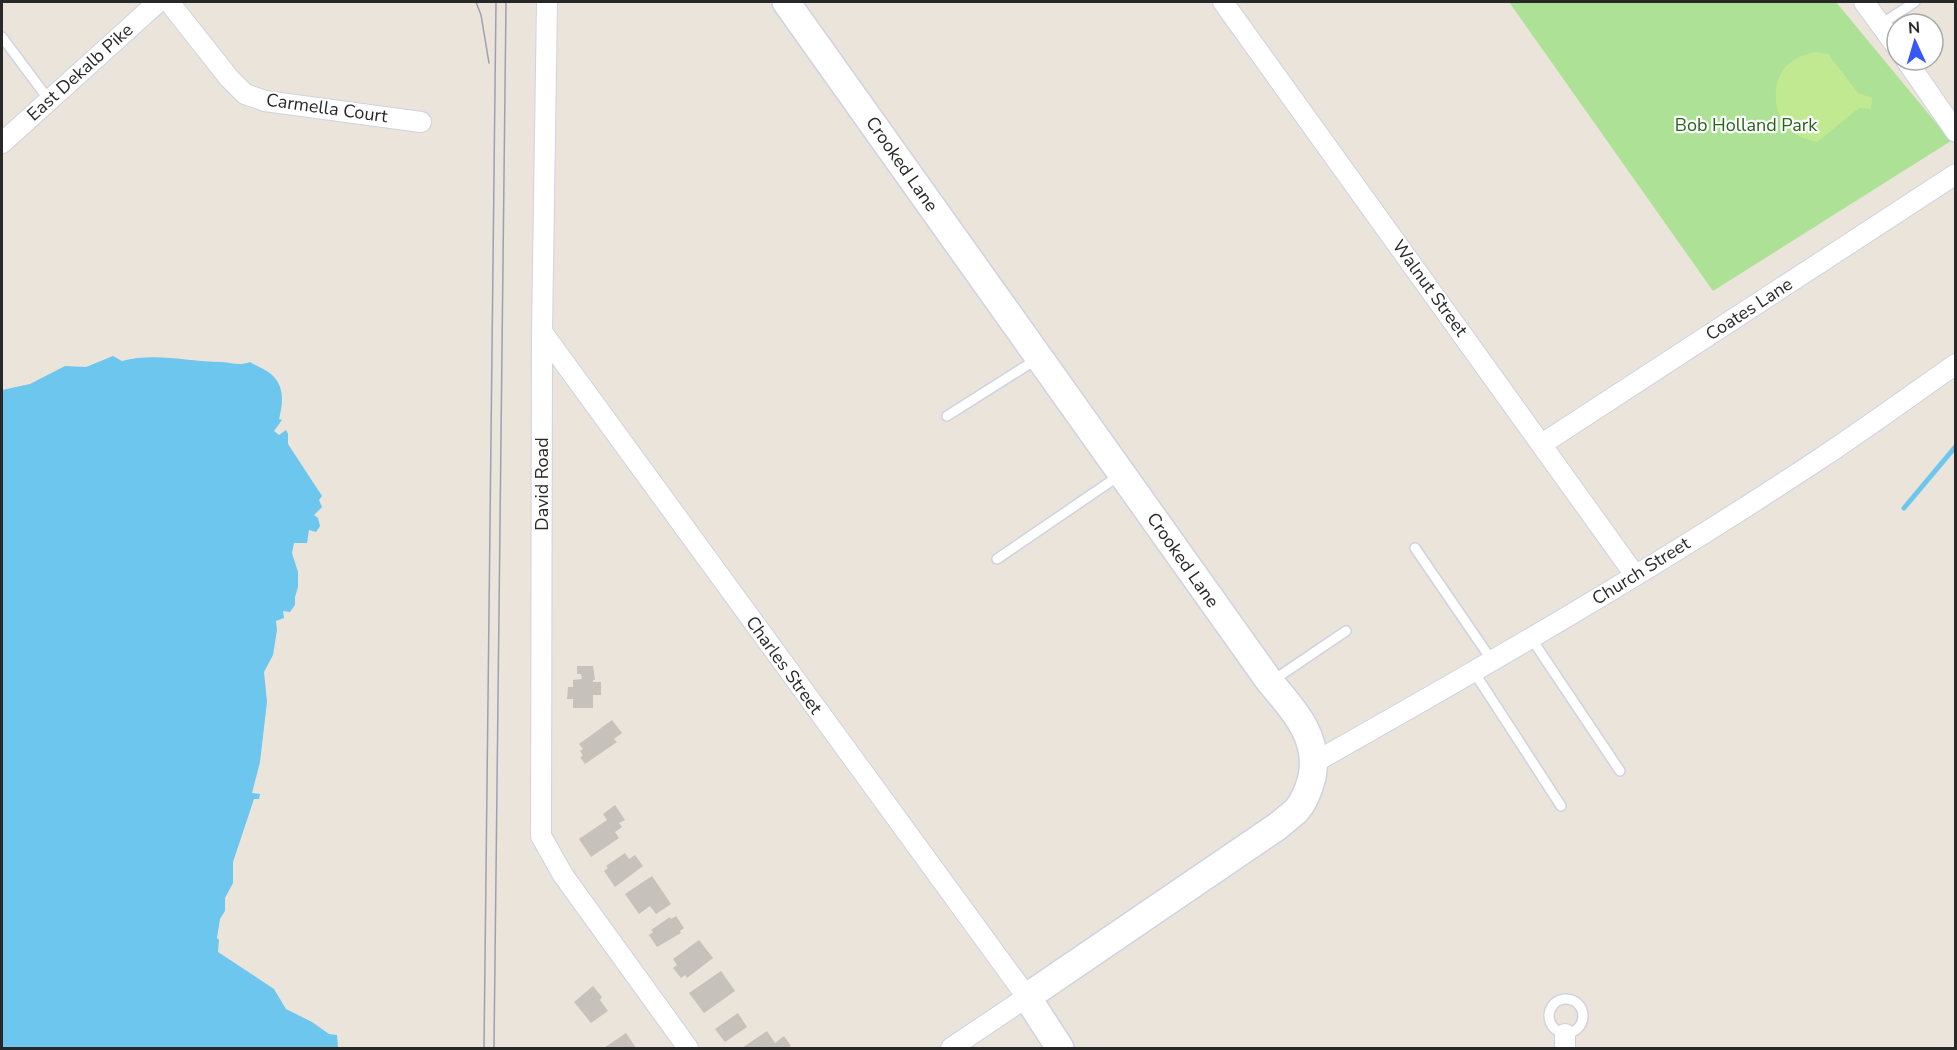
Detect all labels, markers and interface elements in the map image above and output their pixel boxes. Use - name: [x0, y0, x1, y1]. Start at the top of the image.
- north arrow: [1885, 12, 1945, 72]
- text: N: [1907, 17, 1921, 39]
- street label: East Dekalb Pike: [22, 18, 138, 126]
- street label: Carmella Court: [265, 88, 390, 128]
- street label: Crooked Lane: [860, 112, 944, 216]
- park label: Bob Holland Park: [1675, 113, 1818, 137]
- street label: Walnut Street: [1387, 235, 1474, 342]
- street label: Coates Lane: [1701, 272, 1797, 346]
- street label: David Road: [530, 437, 554, 531]
- street label: Crooked Lane: [1141, 508, 1225, 612]
- street label: Church Street: [1588, 531, 1695, 611]
- street label: Charles Street: [740, 611, 828, 719]

